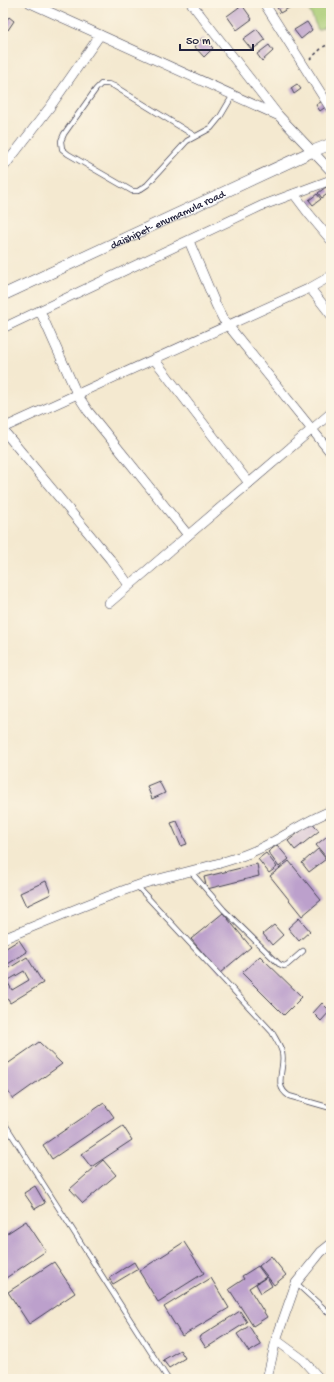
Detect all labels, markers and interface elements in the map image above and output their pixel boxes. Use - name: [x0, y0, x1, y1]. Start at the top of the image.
- scale bar: [180, 26, 253, 52]
- text: 50 m: [186, 35, 211, 49]
- street label: daishipet- enumamula road: [109, 188, 229, 252]

